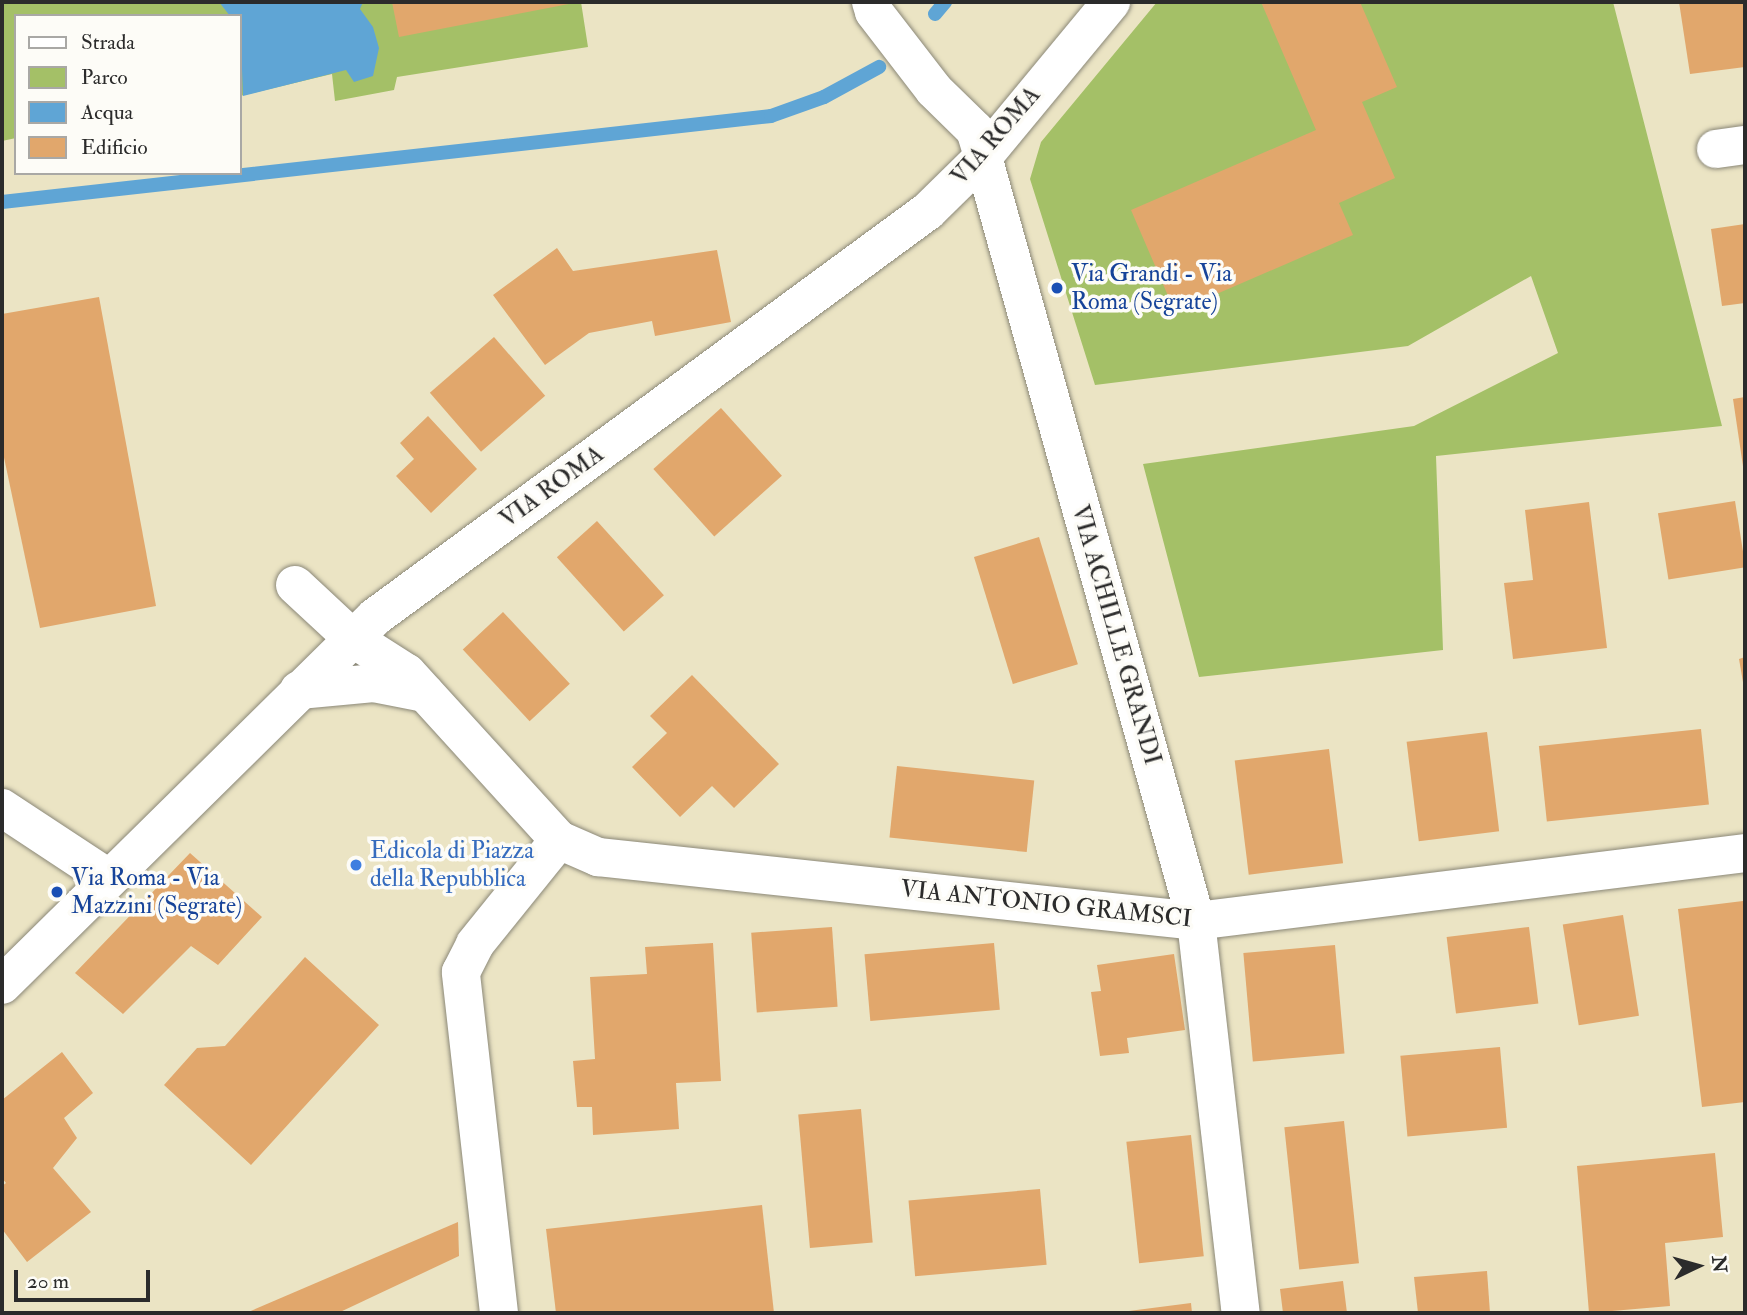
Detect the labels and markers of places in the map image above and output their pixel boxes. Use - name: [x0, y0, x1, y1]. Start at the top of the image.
- place label: Via Grandi - Via Roma (Segrate): [1071, 260, 1232, 316]
- marker: Via Grandi - Via Roma (Segrate): [1049, 280, 1065, 296]
- place label: Edicola di Piazza della Repubblica: [370, 837, 534, 893]
- marker: Edicola di Piazza della Repubblica: [348, 857, 364, 873]
- place label: Via Roma - Via Mazzini (Segrate): [71, 864, 242, 920]
- marker: Via Roma - Via Mazzini (Segrate): [49, 884, 65, 900]

